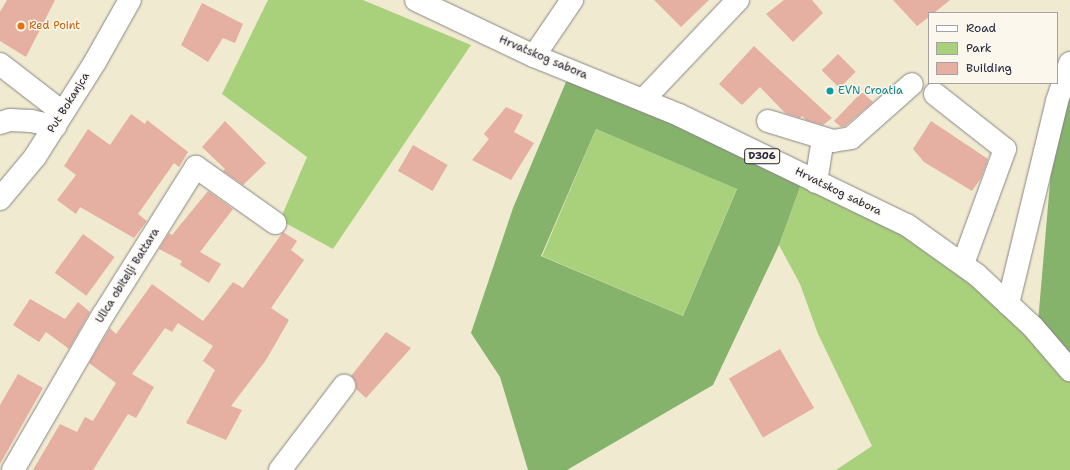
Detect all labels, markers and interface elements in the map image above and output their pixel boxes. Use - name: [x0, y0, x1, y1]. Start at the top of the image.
- legend: [928, 12, 1058, 84]
- place label: Red Point: [29, 19, 80, 33]
- text: Road: [966, 20, 996, 36]
- marker: Red Point: [16, 21, 26, 31]
- street label: Hrvatskog sabora: [497, 33, 589, 83]
- text: Park: [966, 40, 992, 56]
- text: Building: [966, 60, 1012, 76]
- street label: Put Bokanjca: [45, 70, 93, 136]
- place label: EVN Croatia: [838, 84, 903, 98]
- marker: EVN Croatia: [825, 86, 835, 96]
- road number: D306: [744, 148, 780, 164]
- street label: Hrvatskog sabora: [792, 165, 884, 219]
- street label: Ulica obitelji Battara: [93, 226, 163, 326]

